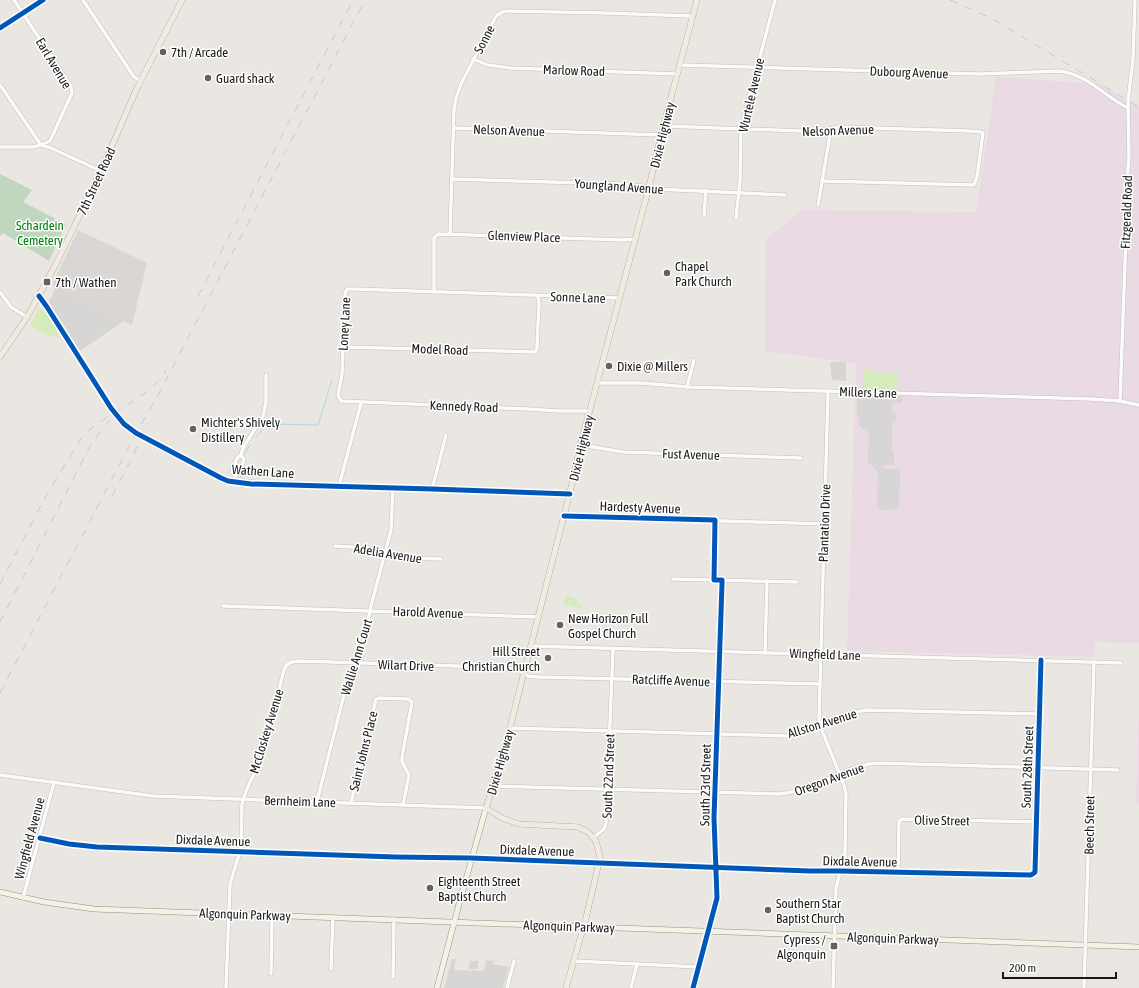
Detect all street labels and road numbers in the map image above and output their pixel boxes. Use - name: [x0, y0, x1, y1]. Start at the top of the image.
- street label: Sonne: [471, 22, 498, 56]
- street label: Earl Avenue: [33, 35, 75, 91]
- street label: Wurtele Avenue: [736, 56, 767, 134]
- street label: Marlow Road: [543, 62, 605, 79]
- street label: Dubourg Avenue: [869, 64, 949, 81]
- street label: Dixie Highway: [647, 100, 678, 170]
- street label: Nelson Avenue: [473, 122, 545, 139]
- street label: Nelson Avenue: [802, 122, 874, 139]
- street label: 7th Street Road: [74, 145, 119, 217]
- street label: Fitzgerald Road: [1118, 175, 1135, 249]
- street label: Youngland Avenue: [574, 176, 664, 197]
- street label: Glenview Place: [487, 228, 561, 245]
- street label: Sonne Lane: [550, 289, 606, 306]
- street label: Loney Lane: [336, 297, 353, 351]
- street label: Model Road: [411, 341, 469, 358]
- street label: Millers Lane: [839, 384, 897, 401]
- street label: Kennedy Road: [429, 398, 499, 415]
- street label: Dixie Highway: [566, 413, 597, 483]
- street label: Fust Avenue: [662, 446, 720, 463]
- street label: Wathen Lane: [231, 462, 295, 481]
- street label: Plantation Drive: [816, 484, 833, 562]
- street label: Hardesty Avenue: [599, 499, 681, 516]
- street label: Adelia Avenue: [353, 541, 423, 566]
- street label: Harold Avenue: [392, 604, 464, 621]
- street label: Wallie Ann Court: [338, 617, 375, 697]
- street label: Wingfield Lane: [789, 646, 861, 663]
- street label: Wilart Drive: [378, 657, 435, 674]
- street label: Ratcliffe Avenue: [632, 672, 710, 689]
- street label: McCloskey Avenue: [246, 687, 287, 775]
- street label: Allston Avenue: [786, 706, 859, 741]
- street label: Saint Johns Place: [346, 709, 381, 793]
- street label: South 28th Street: [1019, 725, 1036, 808]
- street label: Dixie Highway: [484, 727, 517, 797]
- street label: South 22nd Street: [600, 733, 617, 819]
- street label: South 23rd Street: [697, 744, 714, 826]
- street label: Oregon Avenue: [792, 760, 866, 799]
- street label: Bernheim Lane: [264, 793, 336, 810]
- street label: Beech Street: [1081, 795, 1098, 855]
- street label: Wingfield Avenue: [11, 796, 48, 881]
- street label: Olive Street: [914, 813, 970, 828]
- street label: Dixdale Avenue: [175, 832, 251, 849]
- street label: Dixdale Avenue: [499, 842, 575, 859]
- street label: Dixdale Avenue: [823, 853, 897, 870]
- street label: Algonquin Parkway: [199, 905, 292, 924]
- street label: Algonquin Parkway: [523, 917, 616, 936]
- street label: Algonquin Parkway: [847, 929, 940, 948]

